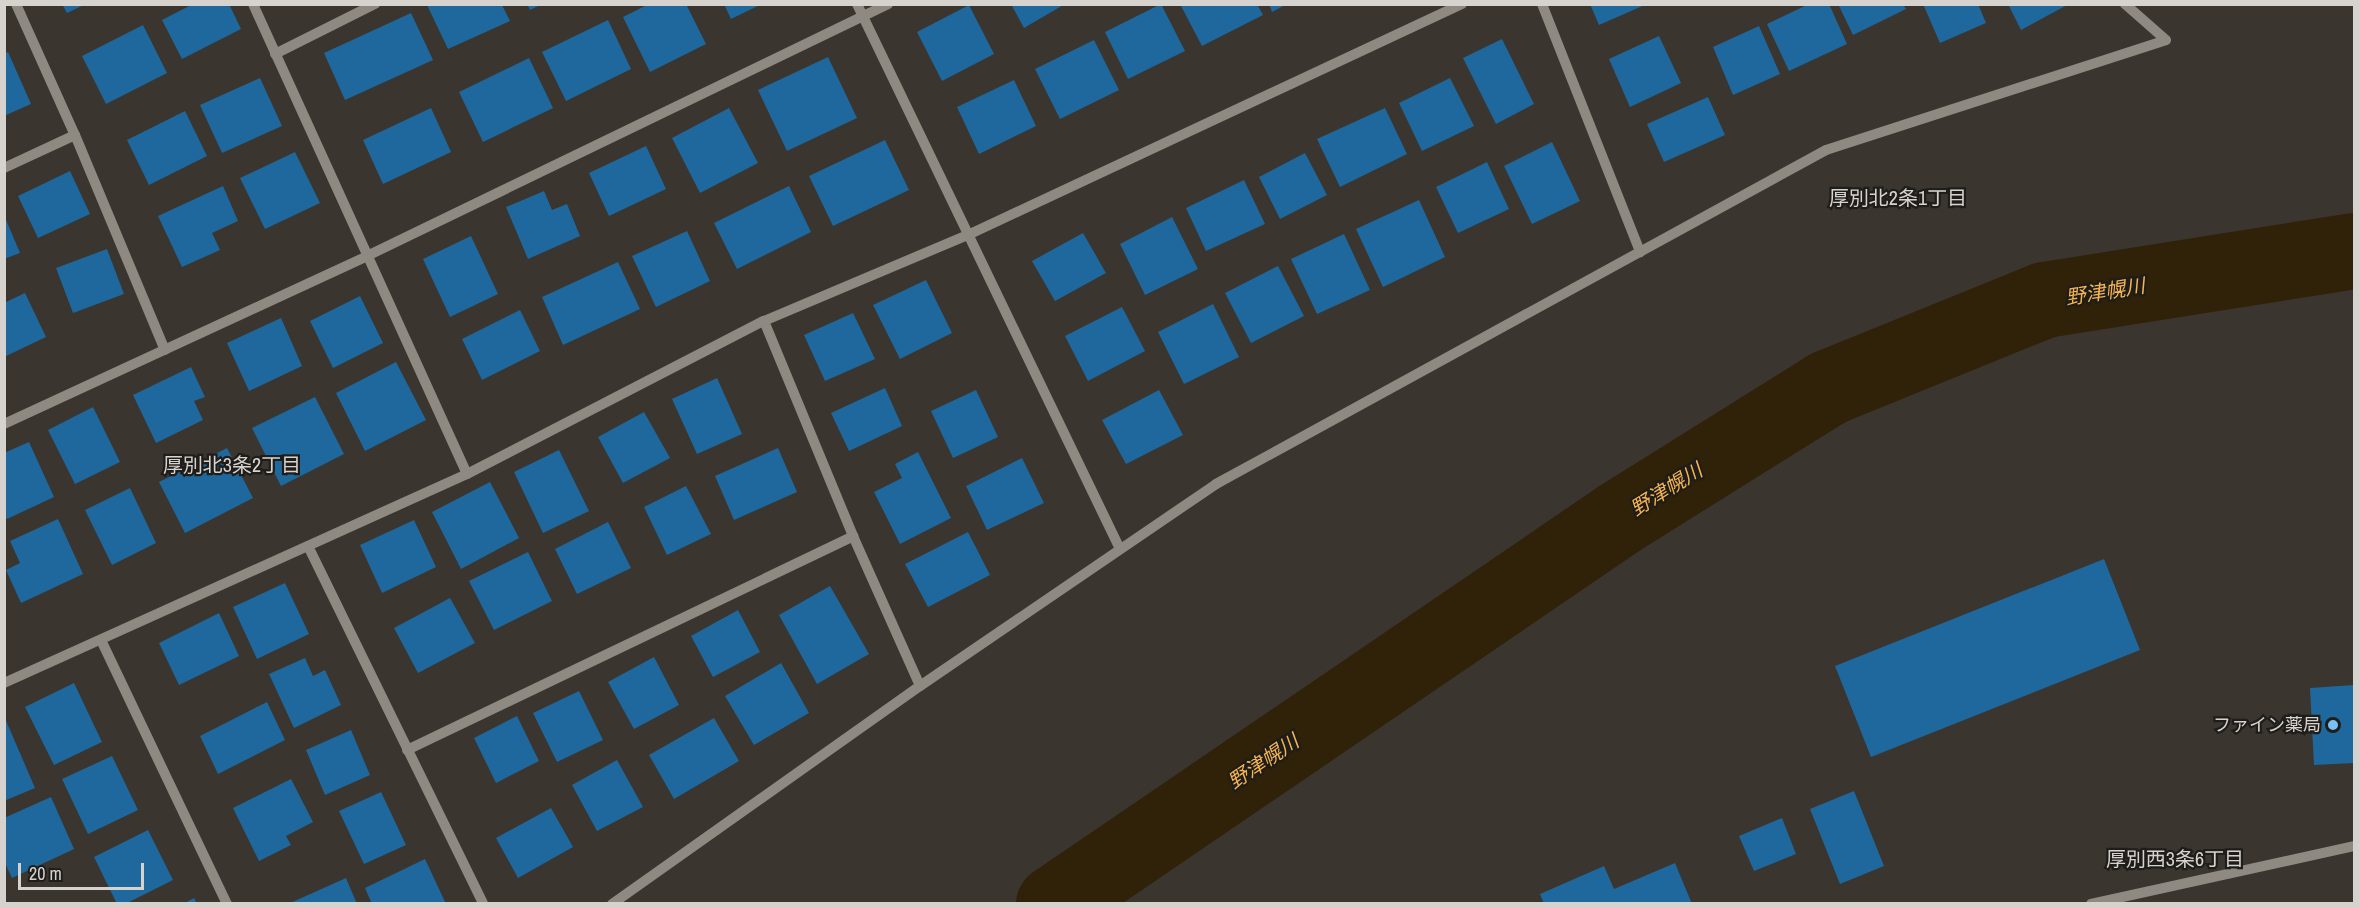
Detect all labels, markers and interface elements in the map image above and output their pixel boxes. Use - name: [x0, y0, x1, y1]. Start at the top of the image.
- district label: 厚別北2条1丁目: [1829, 185, 1967, 209]
- water label: 野津幌川: [2064, 273, 2146, 309]
- district label: 厚別北3条2丁目: [163, 452, 301, 476]
- water label: 野津幌川: [1626, 458, 1706, 520]
- place label: ファイン薬局: [2213, 714, 2321, 736]
- marker: ファイン薬局: [2326, 718, 2340, 732]
- water label: 野津幌川: [1223, 729, 1303, 793]
- district label: 厚別西3条6丁目: [2106, 846, 2244, 870]
- scale bar: [21, 851, 147, 889]
- text: 20 m: [29, 861, 62, 886]

